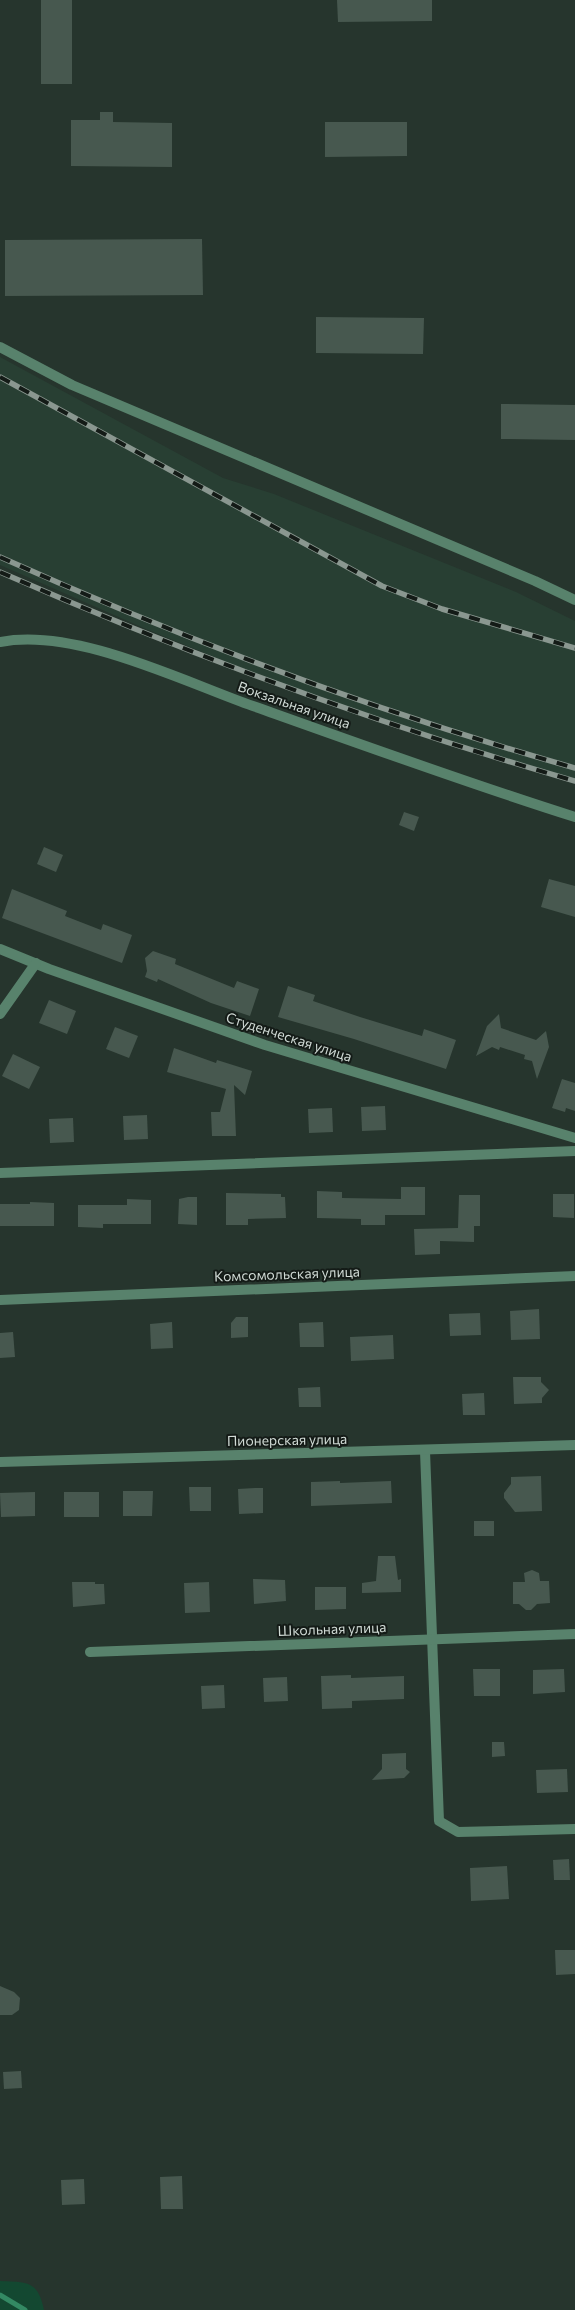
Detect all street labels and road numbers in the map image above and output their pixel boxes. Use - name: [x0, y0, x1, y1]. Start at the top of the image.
- street label: Вокзальная улица: [236, 677, 353, 732]
- street label: Студенческая улица: [224, 1008, 354, 1065]
- street label: Комсомольская улица: [214, 1262, 360, 1285]
- street label: Пионерская улица: [227, 1430, 347, 1449]
- street label: Школьная улица: [277, 1618, 387, 1639]

